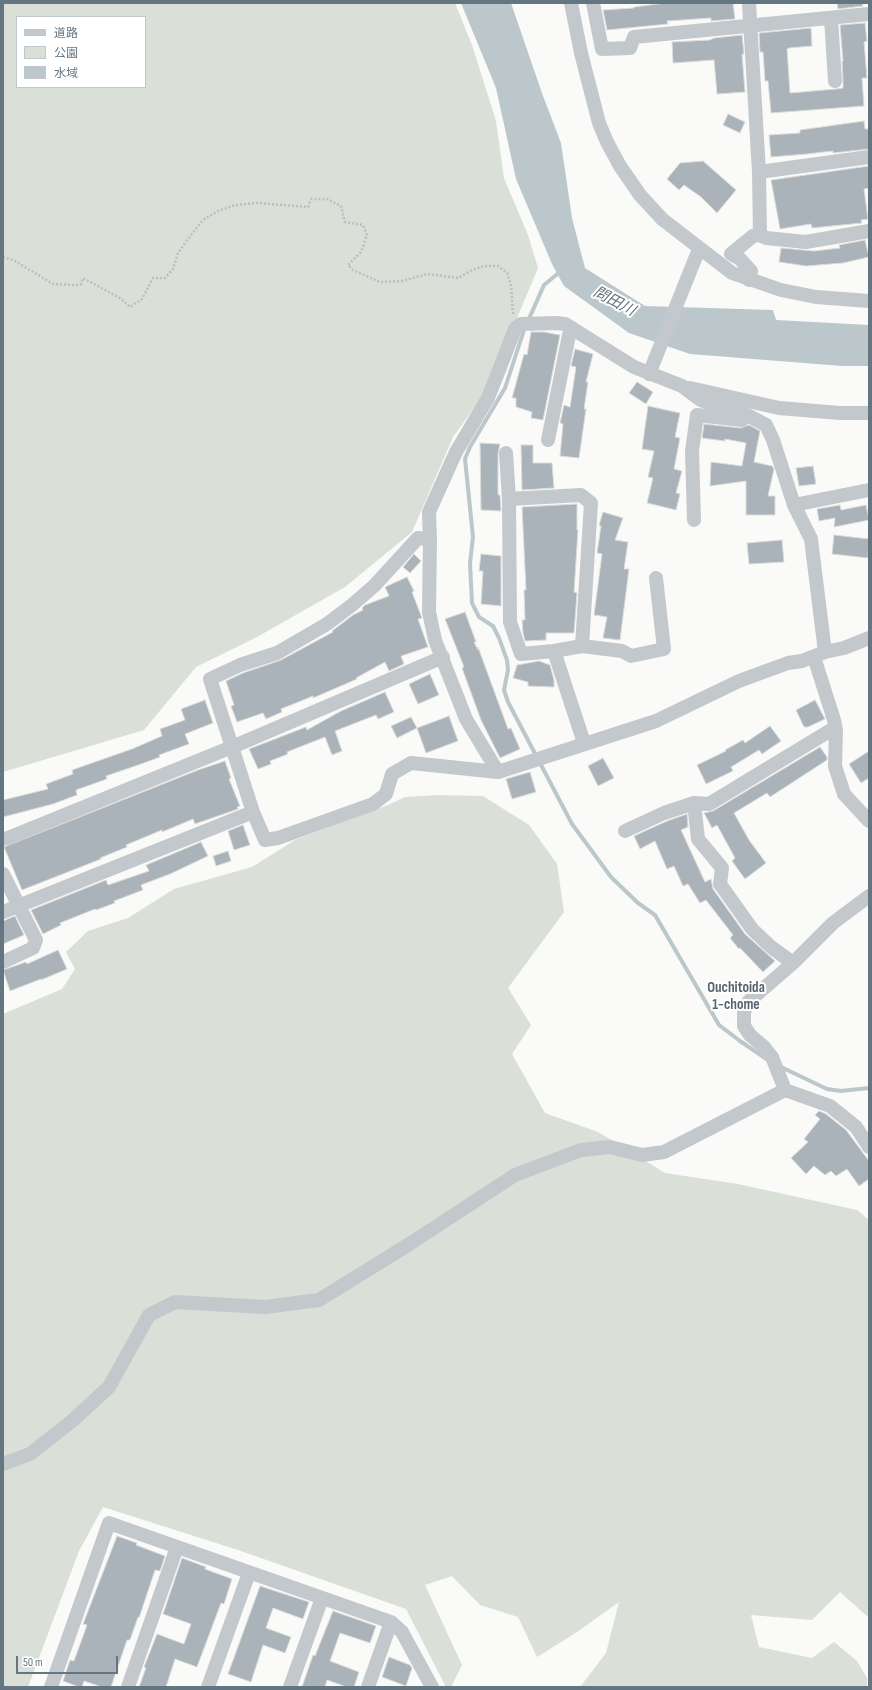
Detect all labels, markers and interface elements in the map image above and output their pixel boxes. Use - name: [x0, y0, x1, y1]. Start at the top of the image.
- legend: [16, 16, 146, 88]
- text: 道路: [54, 26, 78, 41]
- text: 公園: [54, 46, 78, 61]
- text: 水域: [54, 66, 78, 81]
- water label: 問田川: [590, 283, 638, 321]
- district label: Ouchitoida 1-chome: [707, 979, 765, 1014]
- scale bar: [18, 1648, 120, 1674]
- text: 50 m: [23, 1655, 43, 1670]

